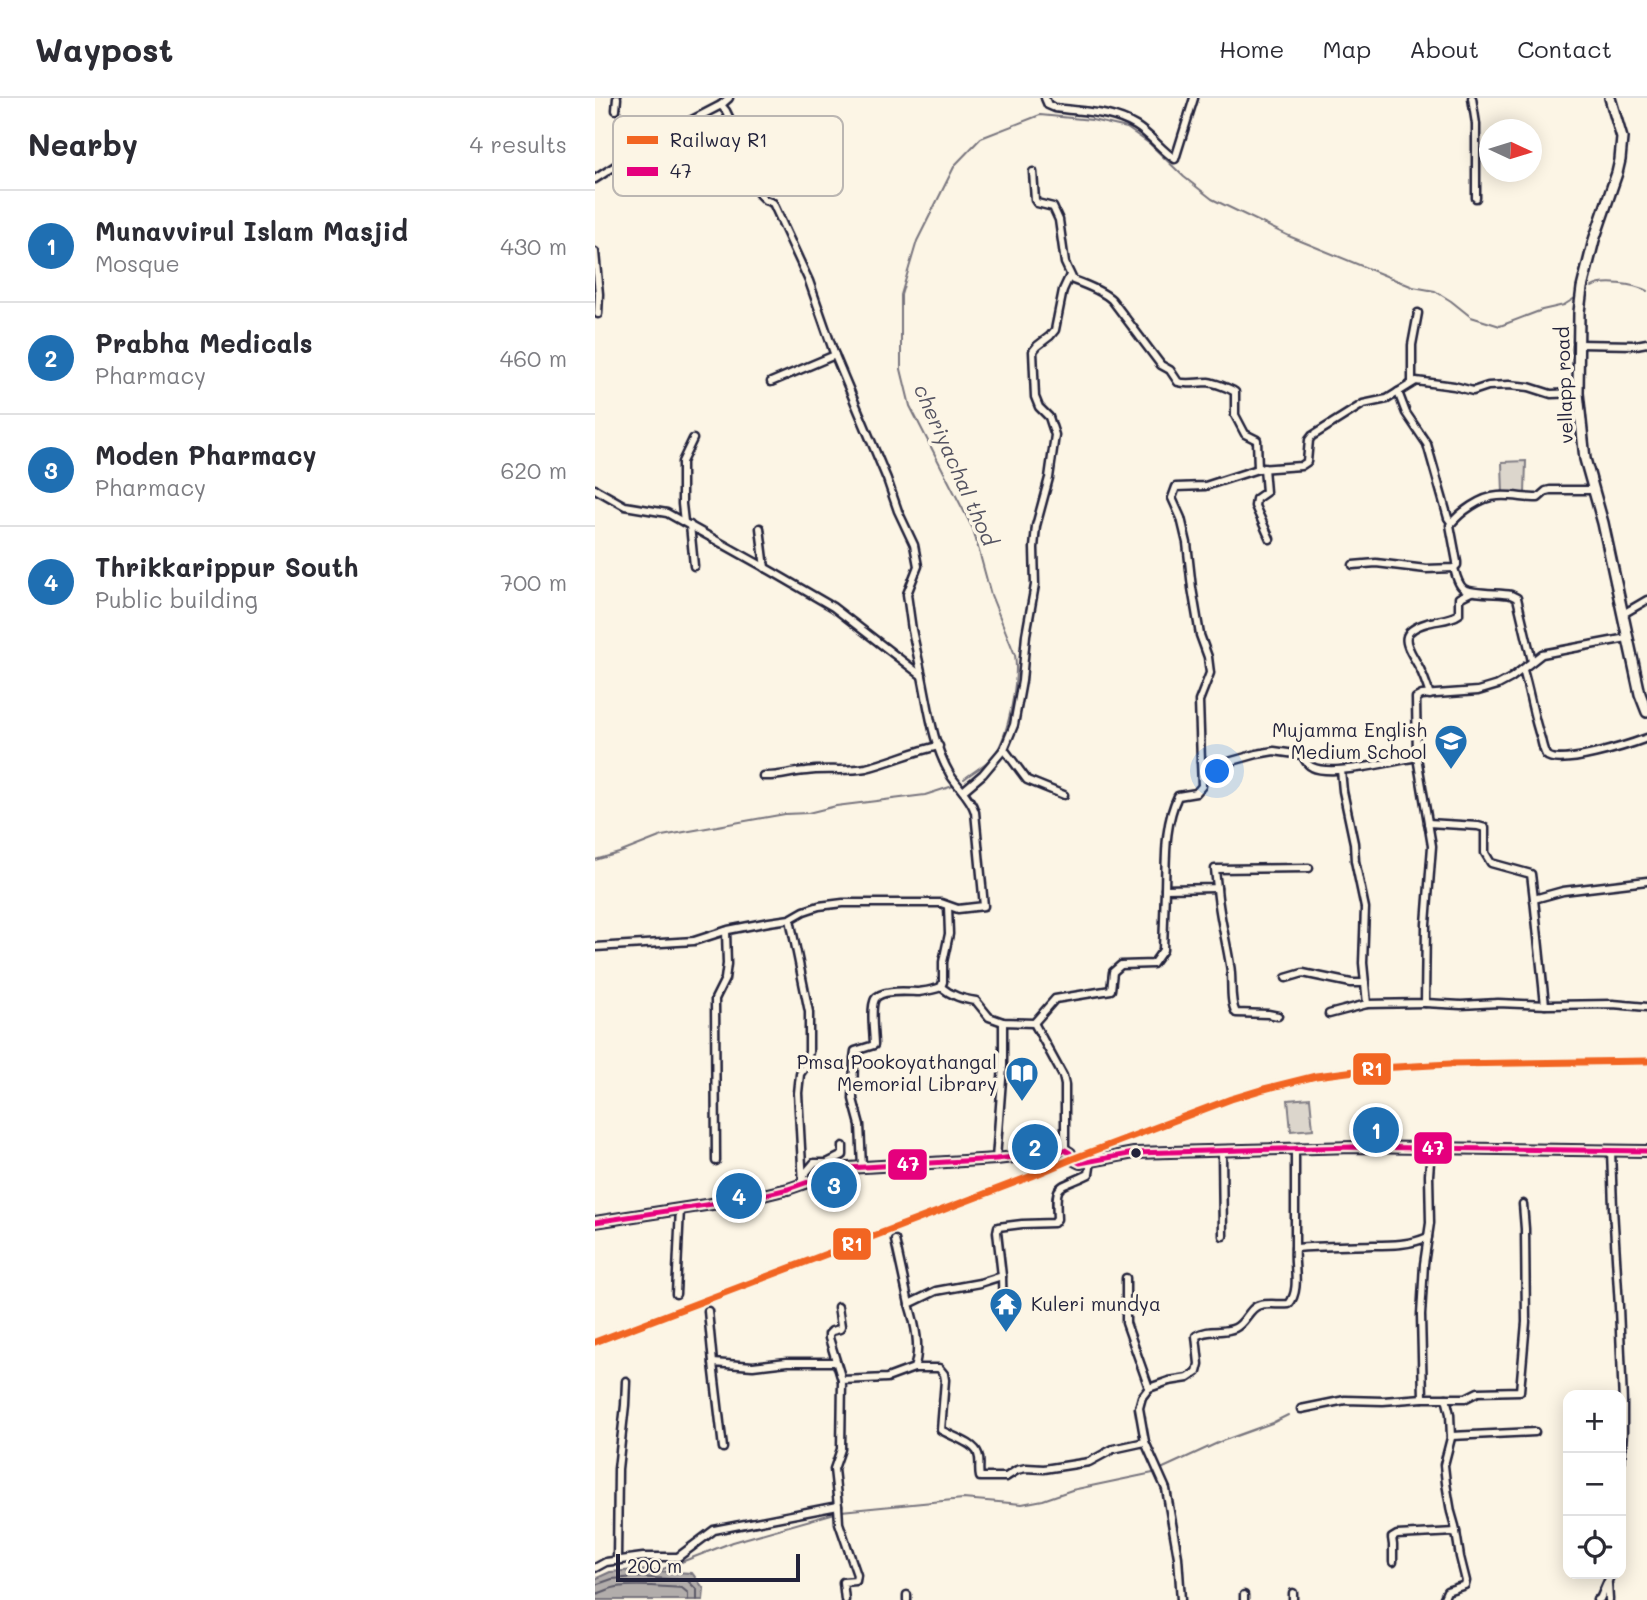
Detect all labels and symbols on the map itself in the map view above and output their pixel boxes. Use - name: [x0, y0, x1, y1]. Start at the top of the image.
- legend: [613, 116, 843, 196]
- north arrow: [1479, 119, 1542, 182]
- text: Railway R1: [670, 127, 768, 152]
- text: 47: [670, 158, 692, 183]
- street label: vellapp road: [1549, 326, 1578, 444]
- water label: cheriyachal thod: [909, 379, 1005, 551]
- place label: Mujamma English Medium School: [1272, 717, 1427, 764]
- school or university icon: Mujamma English Medium School: [1432, 722, 1470, 771]
- your location: [1200, 754, 1234, 788]
- place label: Pmsa Pookoyathangal Memorial Library: [797, 1049, 997, 1096]
- line badge: R1: [1352, 1052, 1392, 1086]
- library icon: Pmsa Pookoyathangal Memorial Library: [1003, 1054, 1041, 1103]
- text: R1: [1361, 1056, 1383, 1081]
- pin: 1: [1353, 1104, 1399, 1156]
- pin: 2: [1012, 1121, 1058, 1173]
- line badge: 47: [1413, 1131, 1453, 1165]
- text: 47: [1422, 1135, 1445, 1160]
- unlabelled marker: [1129, 1146, 1143, 1160]
- line badge: 47: [887, 1148, 928, 1181]
- text: 47: [897, 1151, 920, 1176]
- pin: 3: [811, 1159, 857, 1211]
- pin: 4: [716, 1170, 762, 1222]
- line badge: R1: [832, 1227, 872, 1261]
- text: R1: [841, 1231, 863, 1256]
- temple icon: Kuleri mundya: [987, 1285, 1025, 1334]
- place label: Kuleri mundya: [1031, 1291, 1161, 1316]
- scale bar: [616, 1551, 800, 1583]

